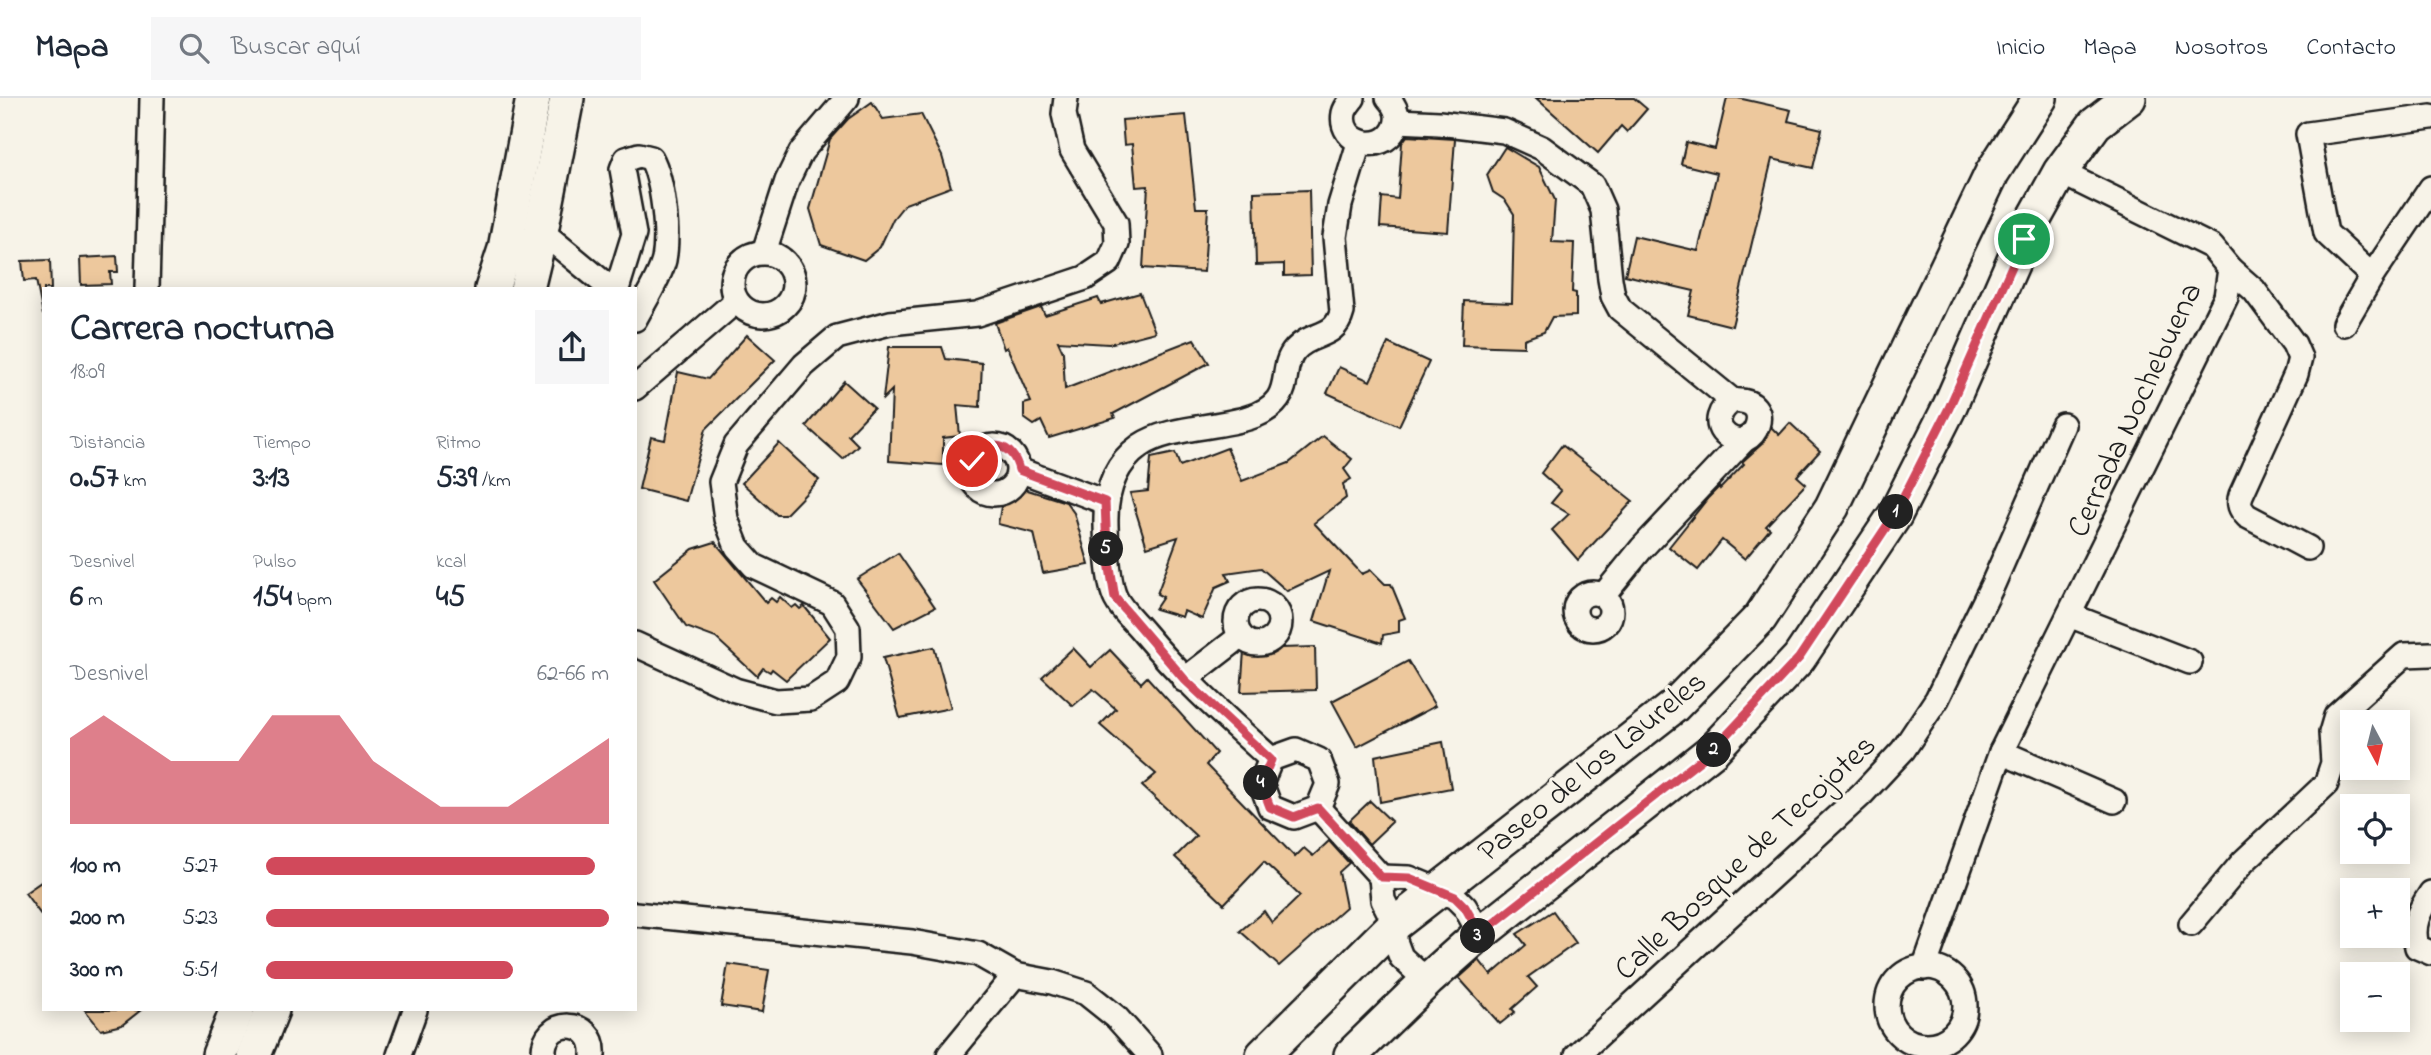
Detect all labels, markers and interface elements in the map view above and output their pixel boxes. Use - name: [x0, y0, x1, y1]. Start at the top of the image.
- search box: [151, 17, 641, 80]
- text: Mapa: [35, 24, 109, 72]
- icon: search: [175, 29, 213, 67]
- text: Buscar aquí: [231, 29, 361, 67]
- text: Inicio: [1996, 31, 2045, 66]
- text: Mapa: [2083, 31, 2137, 66]
- text: Nosotros: [2175, 31, 2268, 66]
- text: Contacto: [2306, 31, 2396, 66]
- pin: [1994, 209, 2054, 269]
- icon: arrive: [2005, 220, 2043, 258]
- street label: Cerrada Nochebuena: [2056, 275, 2216, 546]
- text: Carrera nocturna: [70, 302, 335, 358]
- button: share: [535, 310, 609, 384]
- text: 18:09: [70, 356, 105, 389]
- text: Distancia: [70, 430, 145, 457]
- text: Tiempo: [253, 430, 311, 457]
- text: Ritmo: [436, 430, 481, 457]
- pin: [942, 431, 1002, 491]
- icon: check: [953, 442, 991, 480]
- text: 0.57: [70, 457, 119, 501]
- text: 3:13: [253, 457, 290, 501]
- text: 5:39: [436, 457, 477, 501]
- text: km: [119, 468, 146, 495]
- text: /km: [477, 468, 511, 495]
- pin: 1: [1878, 494, 1913, 530]
- text: 1: [1892, 498, 1899, 525]
- pin: 5: [1088, 532, 1124, 566]
- text: 5: [1100, 535, 1111, 562]
- text: Desnivel: [70, 549, 135, 576]
- text: Pulso: [253, 549, 296, 576]
- text: kcal: [436, 549, 466, 576]
- text: 6: [70, 576, 83, 620]
- text: 154: [253, 576, 292, 620]
- text: 45: [436, 576, 466, 620]
- text: m: [83, 587, 103, 614]
- text: bpm: [292, 587, 332, 614]
- text: Desnivel: [70, 658, 148, 691]
- text: 62–66 m: [537, 658, 609, 691]
- street label: Paseo de los Laureles: [1468, 660, 1718, 875]
- north arrow: [2340, 710, 2410, 780]
- map controls: [2340, 710, 2410, 1032]
- street label: Calle Bosque de Tecojotes: [1605, 724, 1888, 993]
- pin: 2: [1696, 732, 1732, 768]
- text: 2: [1709, 736, 1718, 763]
- pin: 4: [1244, 766, 1278, 800]
- text: 4: [1257, 769, 1264, 796]
- button: locate: [2340, 794, 2410, 864]
- text: 100 m: [70, 850, 121, 883]
- text: 5:27: [182, 850, 218, 883]
- button: +: [2340, 878, 2410, 948]
- text: 200 m: [70, 902, 125, 935]
- text: 5:23: [182, 902, 218, 935]
- pin: 3: [1460, 918, 1496, 954]
- text: 3: [1474, 922, 1481, 949]
- text: 300 m: [70, 954, 123, 987]
- text: 5:51: [182, 954, 218, 987]
- button: −: [2340, 962, 2410, 1032]

